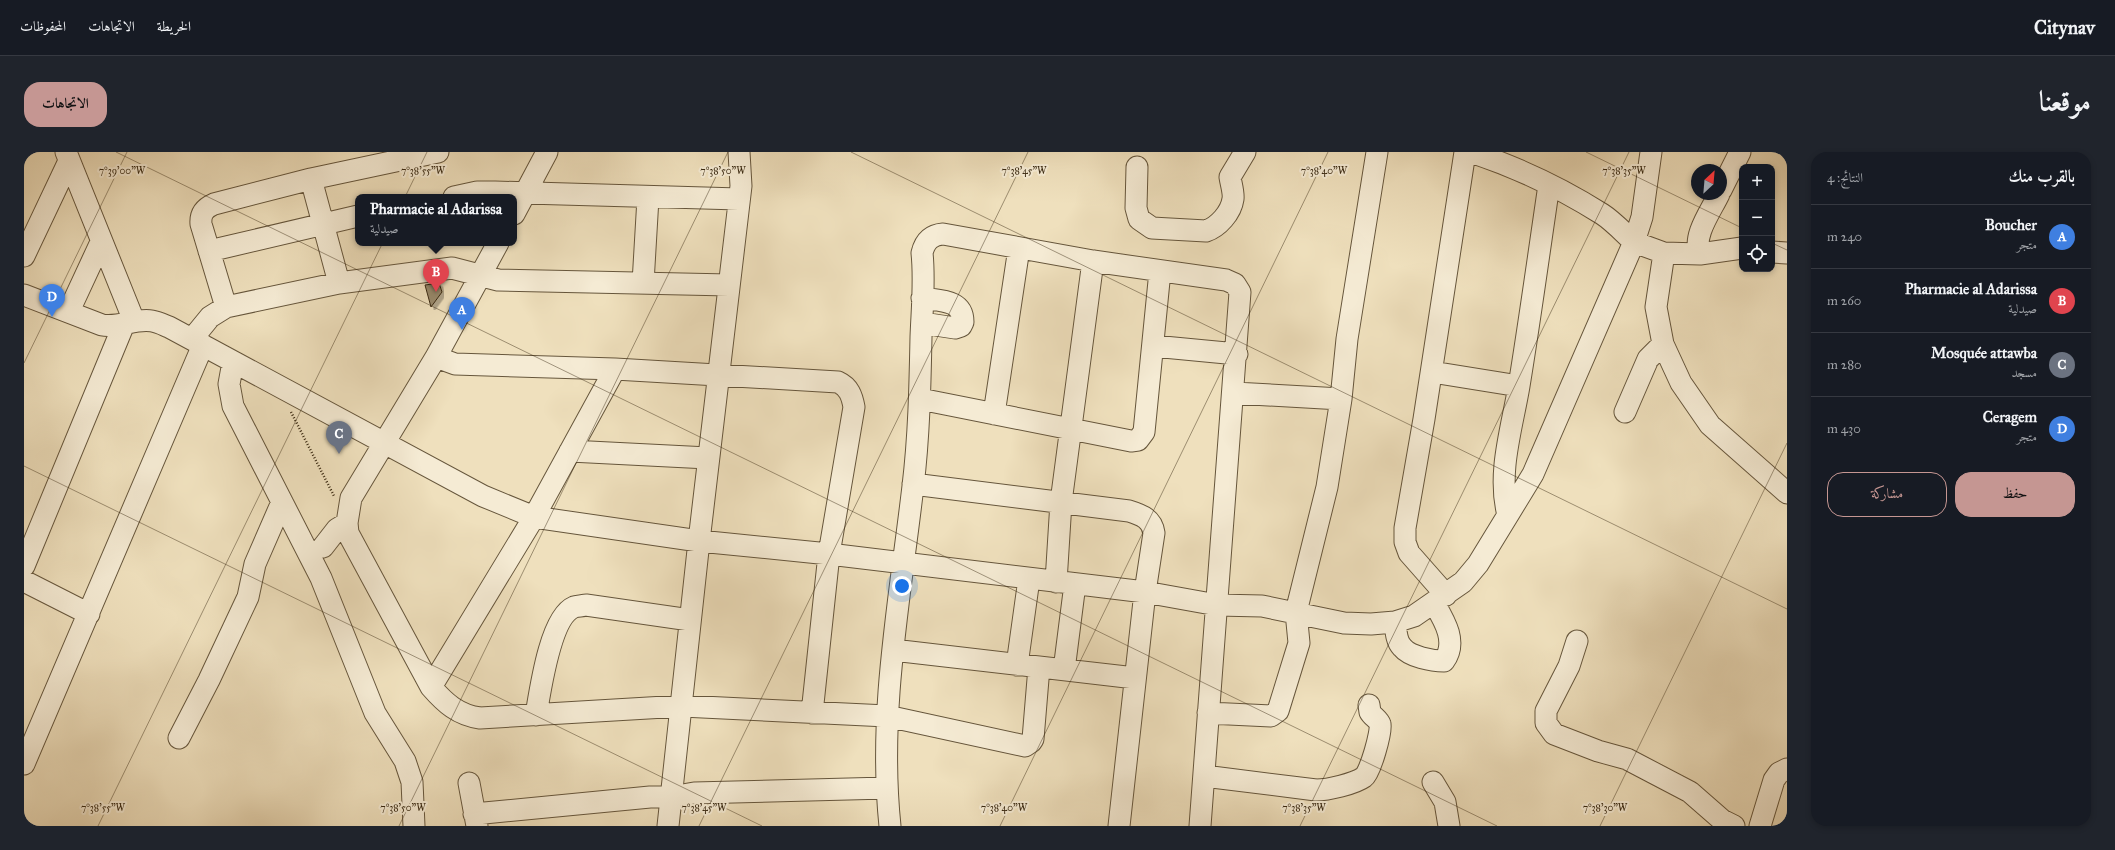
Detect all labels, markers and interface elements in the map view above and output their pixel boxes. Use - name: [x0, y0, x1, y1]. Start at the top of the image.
- text: Citynav: [2034, 16, 2095, 39]
- text: المحفوظات: [20, 18, 66, 35]
- text: الاتجاهات: [88, 18, 135, 35]
- text: الخريطة: [157, 18, 191, 35]
- button: الاتجاهات: [24, 82, 107, 127]
- text: موقعنا: [2039, 84, 2091, 119]
- north arrow: [1691, 164, 1727, 200]
- map controls: [1739, 164, 1775, 272]
- button: +: [1739, 164, 1775, 200]
- text: 7°39'00"W: [99, 165, 146, 177]
- text: 7°38'55"W: [401, 165, 446, 177]
- text: 7°38'50"W: [700, 165, 746, 177]
- text: 7°38'45"W: [1001, 165, 1047, 177]
- text: 7°38'40"W: [1301, 165, 1348, 177]
- text: 7°38'35"W: [1602, 165, 1646, 177]
- text: بالقرب منك: [2009, 166, 2075, 187]
- text: النتائج: 4: [1827, 170, 1863, 186]
- popup: [355, 194, 517, 246]
- text: Pharmacie al Adarissa: [370, 200, 502, 218]
- button: −: [1739, 200, 1775, 236]
- text: Boucher: [1985, 216, 2037, 234]
- text: صيدلية: [370, 221, 399, 237]
- text: 240 m: [1827, 229, 1862, 245]
- text: A: [2058, 229, 2066, 245]
- button: locate: [1739, 236, 1775, 272]
- text: متجر: [2016, 237, 2037, 253]
- pin: B: [423, 259, 449, 292]
- text: Pharmacie al Adarissa: [1905, 280, 2037, 298]
- pin: D: [39, 284, 65, 317]
- text: 260 m: [1827, 293, 1861, 309]
- text: B: [2058, 293, 2066, 309]
- pin: A: [449, 297, 475, 330]
- text: صيدلية: [2008, 301, 2037, 317]
- text: Mosquée attawba: [1931, 344, 2037, 362]
- text: 280 m: [1827, 357, 1862, 373]
- text: C: [2058, 357, 2066, 373]
- text: مسجد: [2011, 365, 2037, 381]
- text: Ceragem: [1983, 408, 2037, 426]
- pin: C: [326, 421, 352, 454]
- text: 430 m: [1827, 421, 1861, 437]
- text: D: [2057, 421, 2067, 437]
- text: متجر: [2016, 429, 2037, 445]
- button: مشاركة: [1827, 472, 1947, 517]
- button: حفظ: [1955, 472, 2075, 517]
- your location: [892, 576, 912, 596]
- text: 7°38'55"W: [81, 802, 126, 814]
- text: 7°38'50"W: [380, 802, 426, 814]
- text: 7°38'45"W: [681, 802, 727, 814]
- text: 7°38'40"W: [981, 802, 1028, 814]
- text: 7°38'35"W: [1282, 802, 1326, 814]
- text: 7°38'30"W: [1583, 802, 1628, 814]

